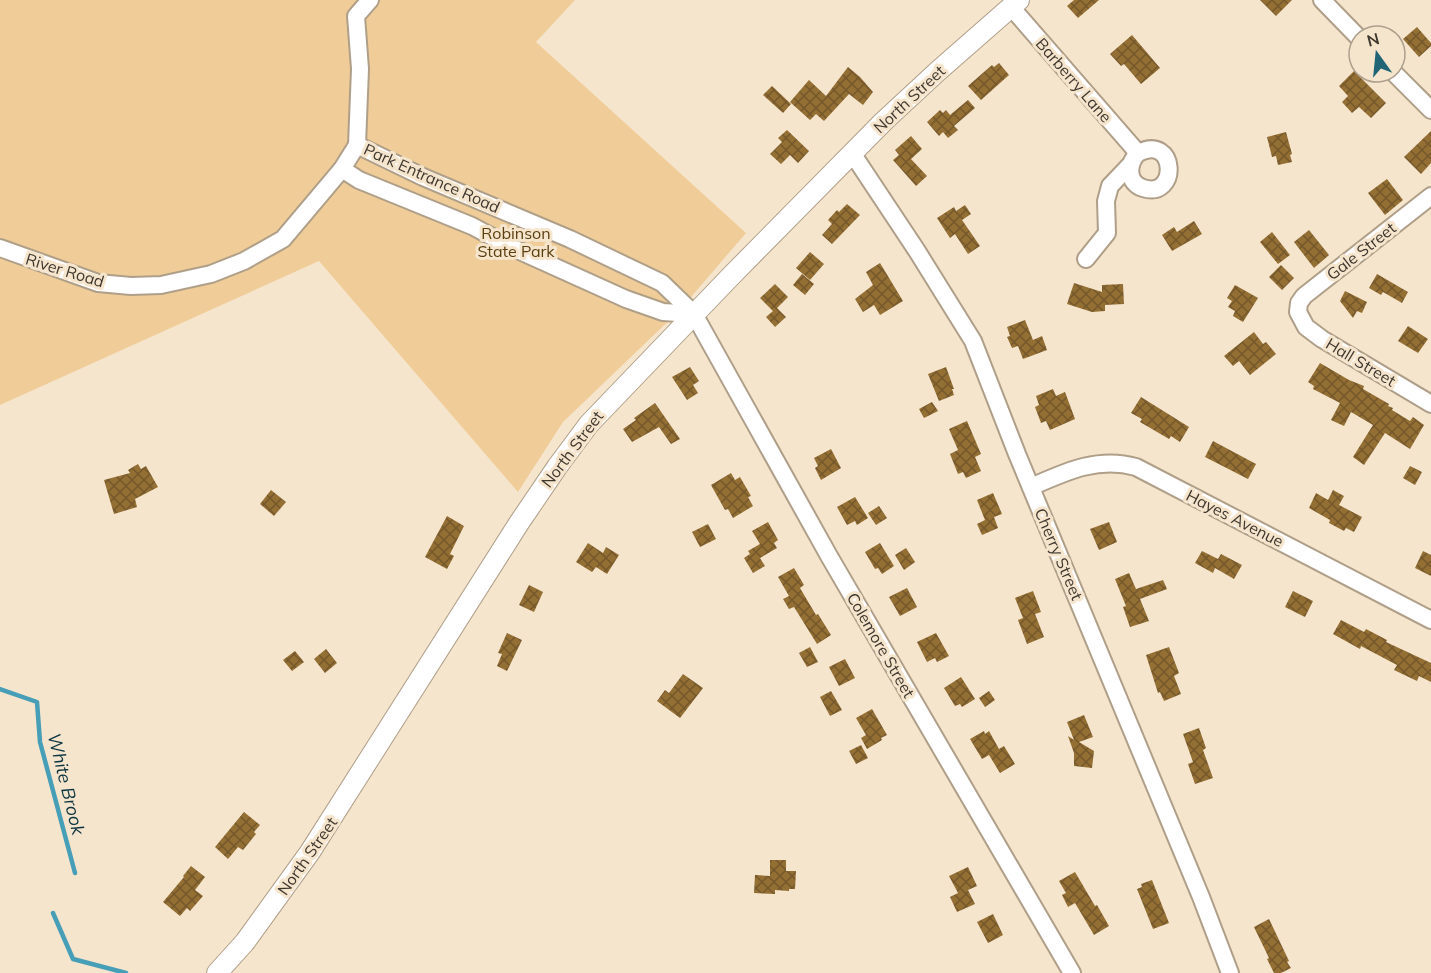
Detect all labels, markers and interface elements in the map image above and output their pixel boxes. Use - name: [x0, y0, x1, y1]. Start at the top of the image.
- north arrow: [1347, 24, 1407, 84]
- text: N: [1365, 28, 1382, 51]
- street label: Barberry Lane: [1032, 34, 1116, 126]
- street label: North Street: [869, 60, 949, 137]
- street label: Park Entrance Road: [361, 139, 503, 217]
- street label: Gale Street: [1322, 218, 1400, 284]
- park label: Robinson State Park: [477, 223, 555, 261]
- street label: River Road: [23, 249, 107, 291]
- street label: Hall Street: [1322, 333, 1400, 391]
- street label: North Street: [537, 406, 608, 491]
- street label: Hayes Avenue: [1183, 485, 1287, 551]
- street label: Cherry Street: [1031, 505, 1088, 603]
- street label: Colemore Street: [843, 589, 919, 701]
- water label: White Brook: [43, 731, 90, 838]
- street label: North Street: [273, 813, 341, 899]

